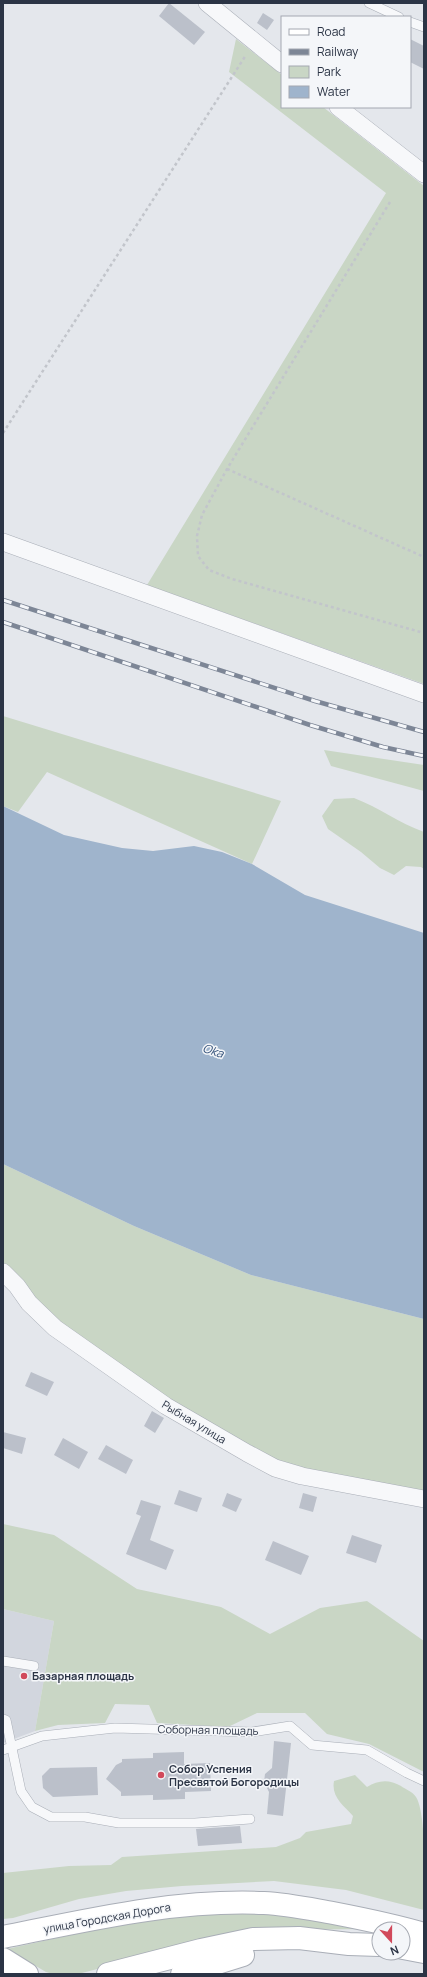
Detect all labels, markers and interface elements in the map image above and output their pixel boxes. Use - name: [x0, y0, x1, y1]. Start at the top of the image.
- legend: [281, 16, 411, 108]
- text: Road: [317, 23, 345, 40]
- text: Railway: [317, 43, 359, 60]
- text: Park: [317, 63, 342, 80]
- text: Water: [317, 83, 351, 100]
- water label: Oka: [200, 1039, 227, 1062]
- street label: Рыбная улица: [159, 1396, 229, 1447]
- place label: Базарная площадь: [32, 1668, 134, 1683]
- marker: Базарная площадь: [19, 1671, 29, 1681]
- street label: Соборная площадь: [157, 1721, 259, 1738]
- place label: Собор Успения Пресвятой Богородицы: [169, 1761, 299, 1789]
- marker: Собор Успения Пресвятой Богородицы: [156, 1770, 166, 1780]
- street label: улица Городская Дорога: [42, 1899, 172, 1936]
- north arrow: [371, 1921, 411, 1961]
- text: N: [388, 1942, 401, 1959]

